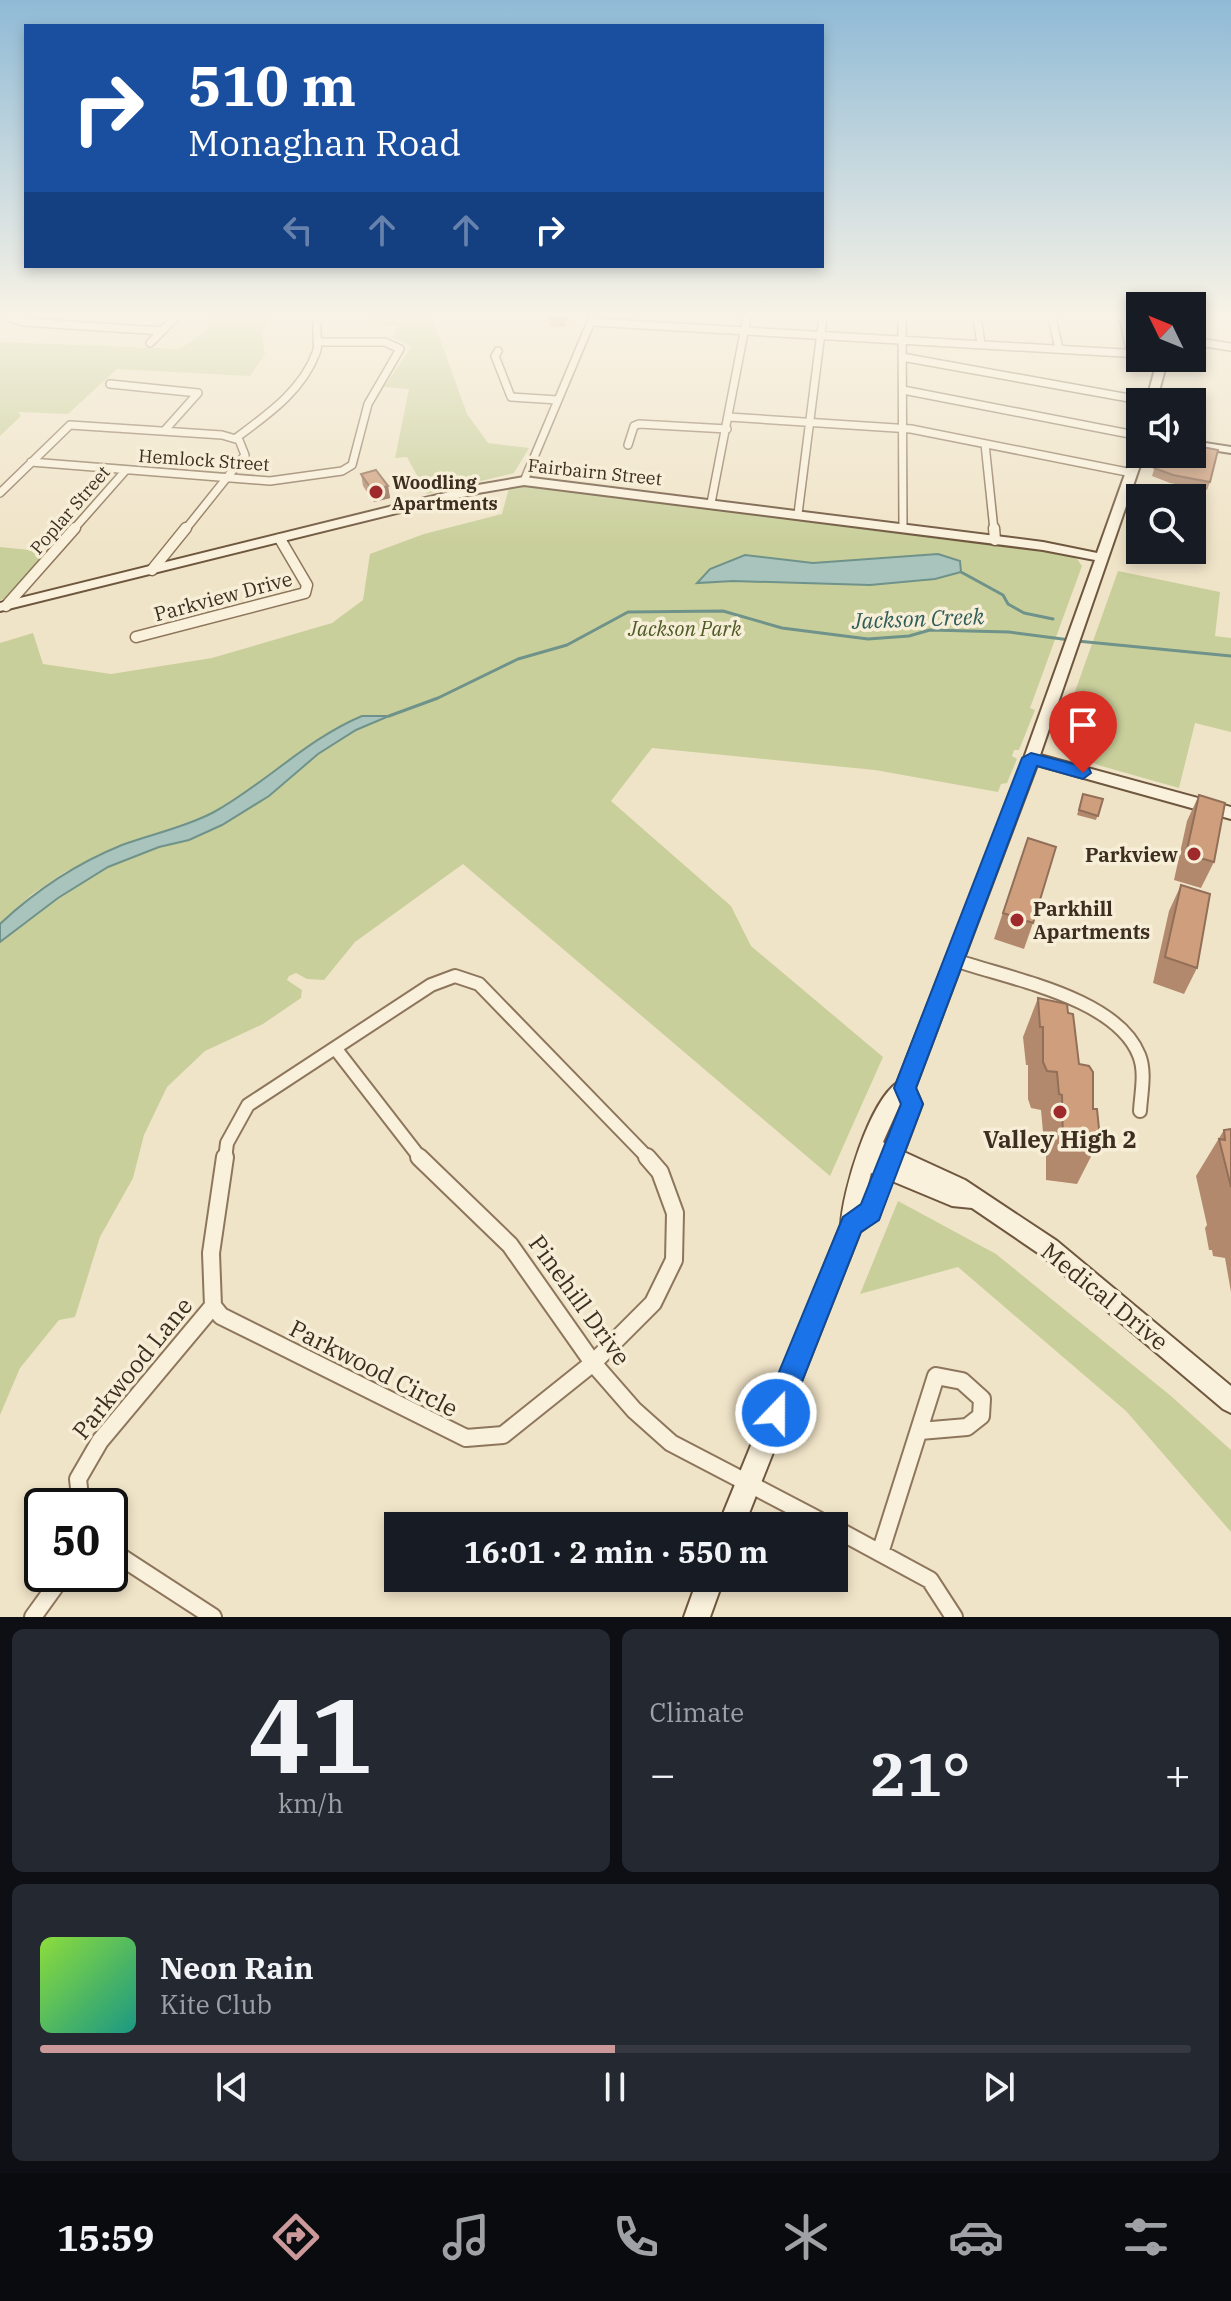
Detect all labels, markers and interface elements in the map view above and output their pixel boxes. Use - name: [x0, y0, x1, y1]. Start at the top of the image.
- text: 510 m: [188, 49, 356, 121]
- icon: right: [56, 56, 160, 160]
- text: Monaghan Road: [188, 119, 461, 166]
- icon: left: [276, 208, 320, 252]
- icon: ahead: [360, 208, 404, 252]
- icon: ahead: [444, 208, 488, 252]
- icon: right: [528, 208, 572, 252]
- north arrow: [1126, 292, 1206, 372]
- map controls: [1126, 292, 1206, 564]
- button: sound: [1126, 388, 1206, 468]
- street label: Hemlock Street: [138, 444, 270, 476]
- street label: Fairbairn Street: [527, 454, 663, 490]
- street label: Poplar Street: [25, 461, 115, 559]
- place label: Woodling Apartments: [392, 471, 498, 515]
- marker: Woodling Apartments: [367, 483, 385, 501]
- button: search: [1126, 484, 1206, 564]
- street label: Parkview Drive: [151, 565, 295, 627]
- water label: Jackson Creek: [850, 601, 985, 635]
- park label: Jackson Park: [627, 615, 742, 642]
- pin: [1049, 691, 1117, 773]
- icon: arrive: [1061, 703, 1105, 747]
- place label: Parkview: [1085, 841, 1178, 868]
- marker: Parkview: [1185, 845, 1203, 863]
- place label: Parkhill Apartments: [1033, 895, 1150, 945]
- marker: Parkhill Apartments: [1008, 911, 1026, 929]
- marker: Valley High 2: [1051, 1103, 1069, 1121]
- place label: Valley High 2: [983, 1123, 1137, 1155]
- street label: Pinehill Drive: [522, 1228, 638, 1372]
- street label: Medical Drive: [1035, 1235, 1175, 1357]
- street label: Parkwood Lane: [65, 1290, 199, 1446]
- street label: Parkwood Circle: [284, 1312, 464, 1424]
- position arrow: [734, 1371, 818, 1455]
- speed limit sign: 50: [24, 1488, 128, 1592]
- text: 16:01 · 2 min · 550 m: [464, 1532, 768, 1571]
- text: 41: [248, 1666, 373, 1802]
- text: Climate: [650, 1695, 744, 1729]
- text: 21°: [870, 1734, 970, 1813]
- text: −: [650, 1745, 676, 1802]
- text: +: [1165, 1745, 1191, 1802]
- text: km/h: [278, 1786, 344, 1820]
- text: Neon Rain: [160, 1948, 314, 1987]
- text: Kite Club: [160, 1987, 272, 2021]
- icon: previous: [210, 2065, 254, 2109]
- icon: pause: [593, 2065, 637, 2109]
- icon: next: [977, 2065, 1021, 2109]
- icon: directions: [268, 2209, 324, 2265]
- icon: music: [438, 2209, 494, 2265]
- icon: phone: [608, 2209, 664, 2265]
- icon: climate: [778, 2209, 834, 2265]
- icon: car: [948, 2209, 1004, 2265]
- icon: filters: [1118, 2209, 1174, 2265]
- text: 15:59: [57, 2214, 154, 2261]

